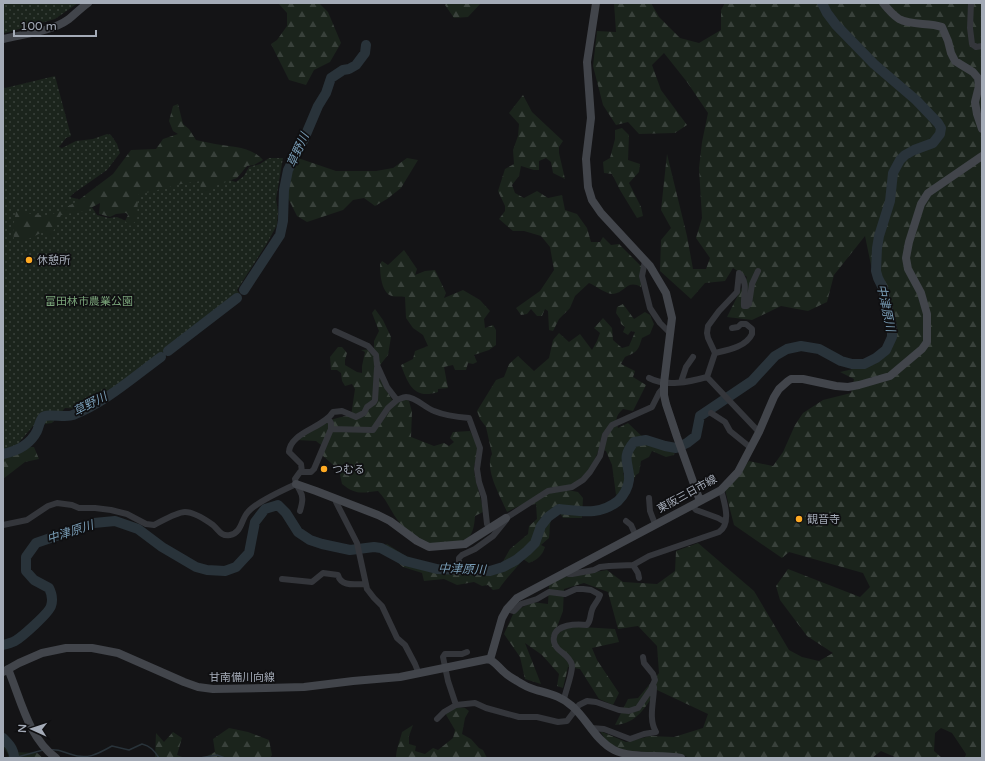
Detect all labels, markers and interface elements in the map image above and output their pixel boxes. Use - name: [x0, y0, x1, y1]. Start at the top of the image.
- scale bar: [14, 12, 96, 38]
- text: 100 m: [20, 19, 57, 33]
- water label: 草野川: [284, 129, 313, 169]
- place label: 休憩所: [37, 254, 71, 267]
- marker: 休憩所: [24, 255, 34, 265]
- water label: 中津原川: [874, 283, 898, 335]
- park label: 富田林市農業公園: [45, 295, 133, 308]
- water label: 草野川: [71, 388, 111, 419]
- place label: つむる: [332, 463, 365, 476]
- marker: つむる: [319, 464, 329, 474]
- street label: 東阪三日市線: [655, 472, 719, 516]
- place label: 観音寺: [807, 513, 840, 526]
- marker: 観音寺: [794, 514, 804, 524]
- water label: 中津原川: [45, 517, 97, 546]
- water label: 中津原川: [438, 561, 488, 577]
- street label: 甘南備川向線: [209, 671, 275, 684]
- north arrow: [12, 709, 52, 749]
- text: N: [16, 724, 29, 733]

